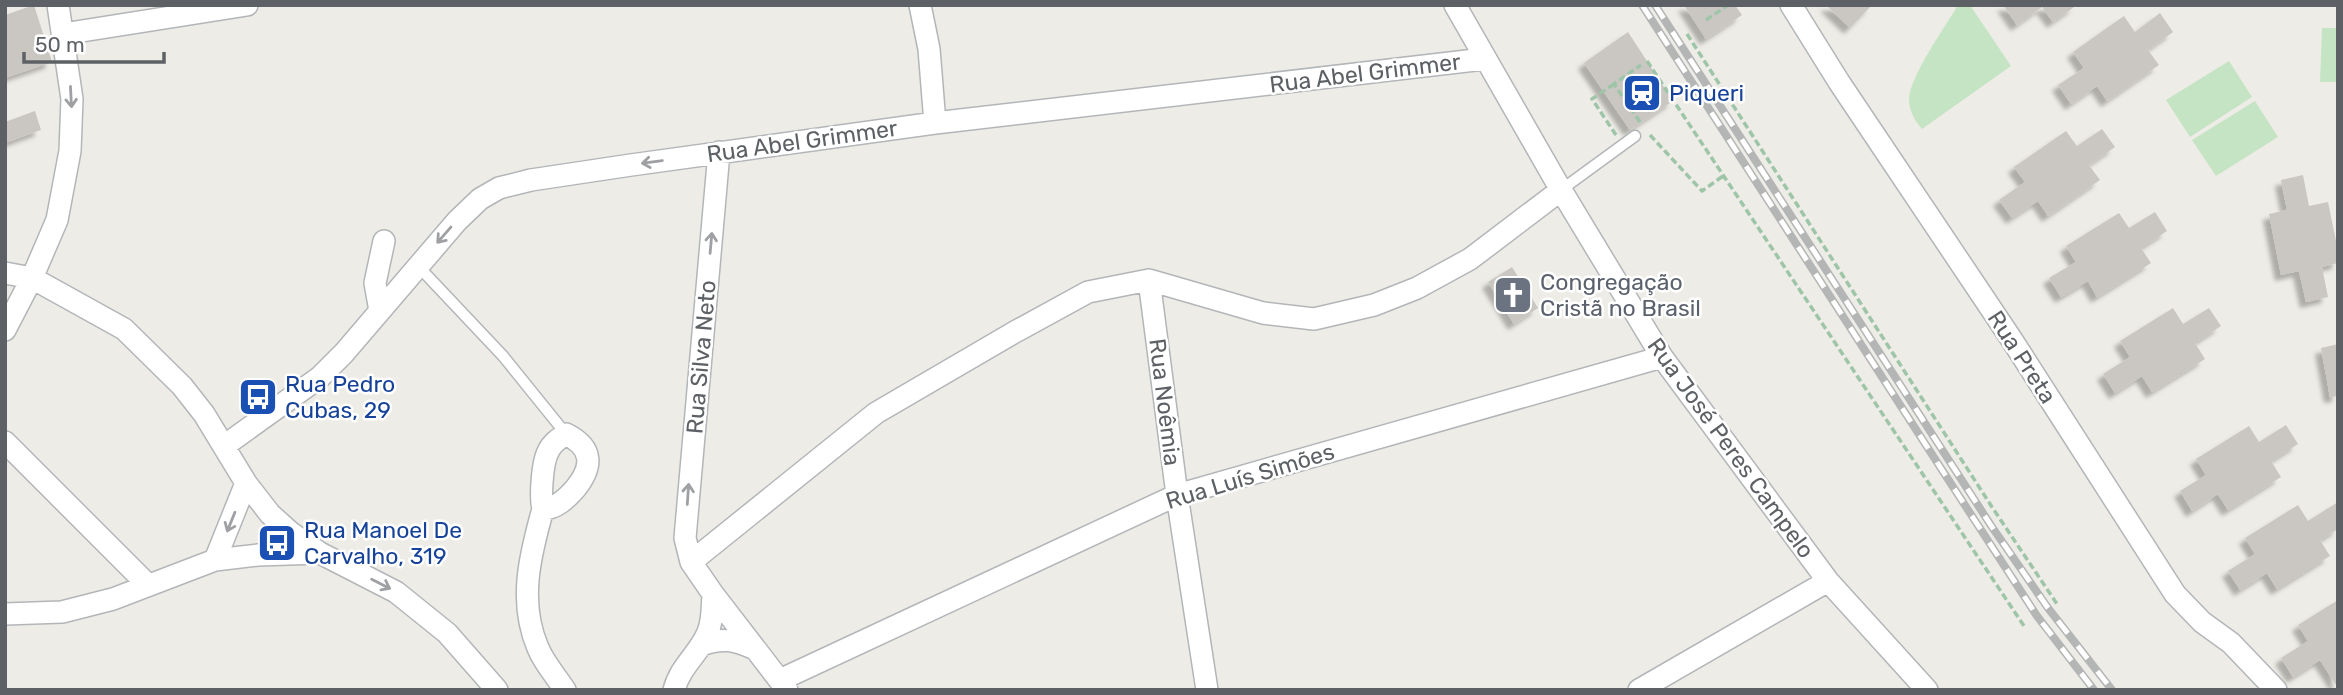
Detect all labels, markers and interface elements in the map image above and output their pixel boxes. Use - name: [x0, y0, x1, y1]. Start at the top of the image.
- scale bar: [24, 21, 164, 65]
- text: 50 m: [35, 32, 85, 57]
- street label: Rua Abel Grimmer: [1268, 47, 1462, 99]
- station icon: Piqueri: [1621, 72, 1663, 114]
- place label: Piqueri: [1669, 79, 1744, 107]
- one-way arrow: [64, 85, 77, 108]
- street label: Rua Abel Grimmer: [705, 114, 899, 168]
- one-way arrow: [641, 156, 664, 169]
- one-way arrow: [436, 226, 452, 244]
- one-way arrow: [705, 232, 718, 255]
- place label: Congregação Cristã no Brasil: [1540, 268, 1701, 322]
- church icon: Congregação Cristã no Brasil: [1492, 274, 1534, 316]
- street label: Rua Silva Neto: [680, 279, 722, 435]
- street label: Rua Preta: [1982, 305, 2062, 409]
- street label: Rua José Peres Campelo: [1642, 332, 1820, 564]
- street label: Rua Noêmia: [1143, 337, 1187, 467]
- place label: Rua Pedro Cubas, 29: [285, 370, 395, 424]
- bus stop icon: Rua Pedro Cubas, 29: [237, 376, 279, 418]
- street label: Rua Luís Simões: [1162, 437, 1338, 515]
- one-way arrow: [682, 483, 695, 506]
- one-way arrow: [224, 511, 237, 532]
- place label: Rua Manoel De Carvalho, 319: [304, 516, 462, 570]
- bus stop icon: Rua Manoel De Carvalho, 319: [256, 522, 298, 564]
- one-way arrow: [371, 578, 391, 592]

